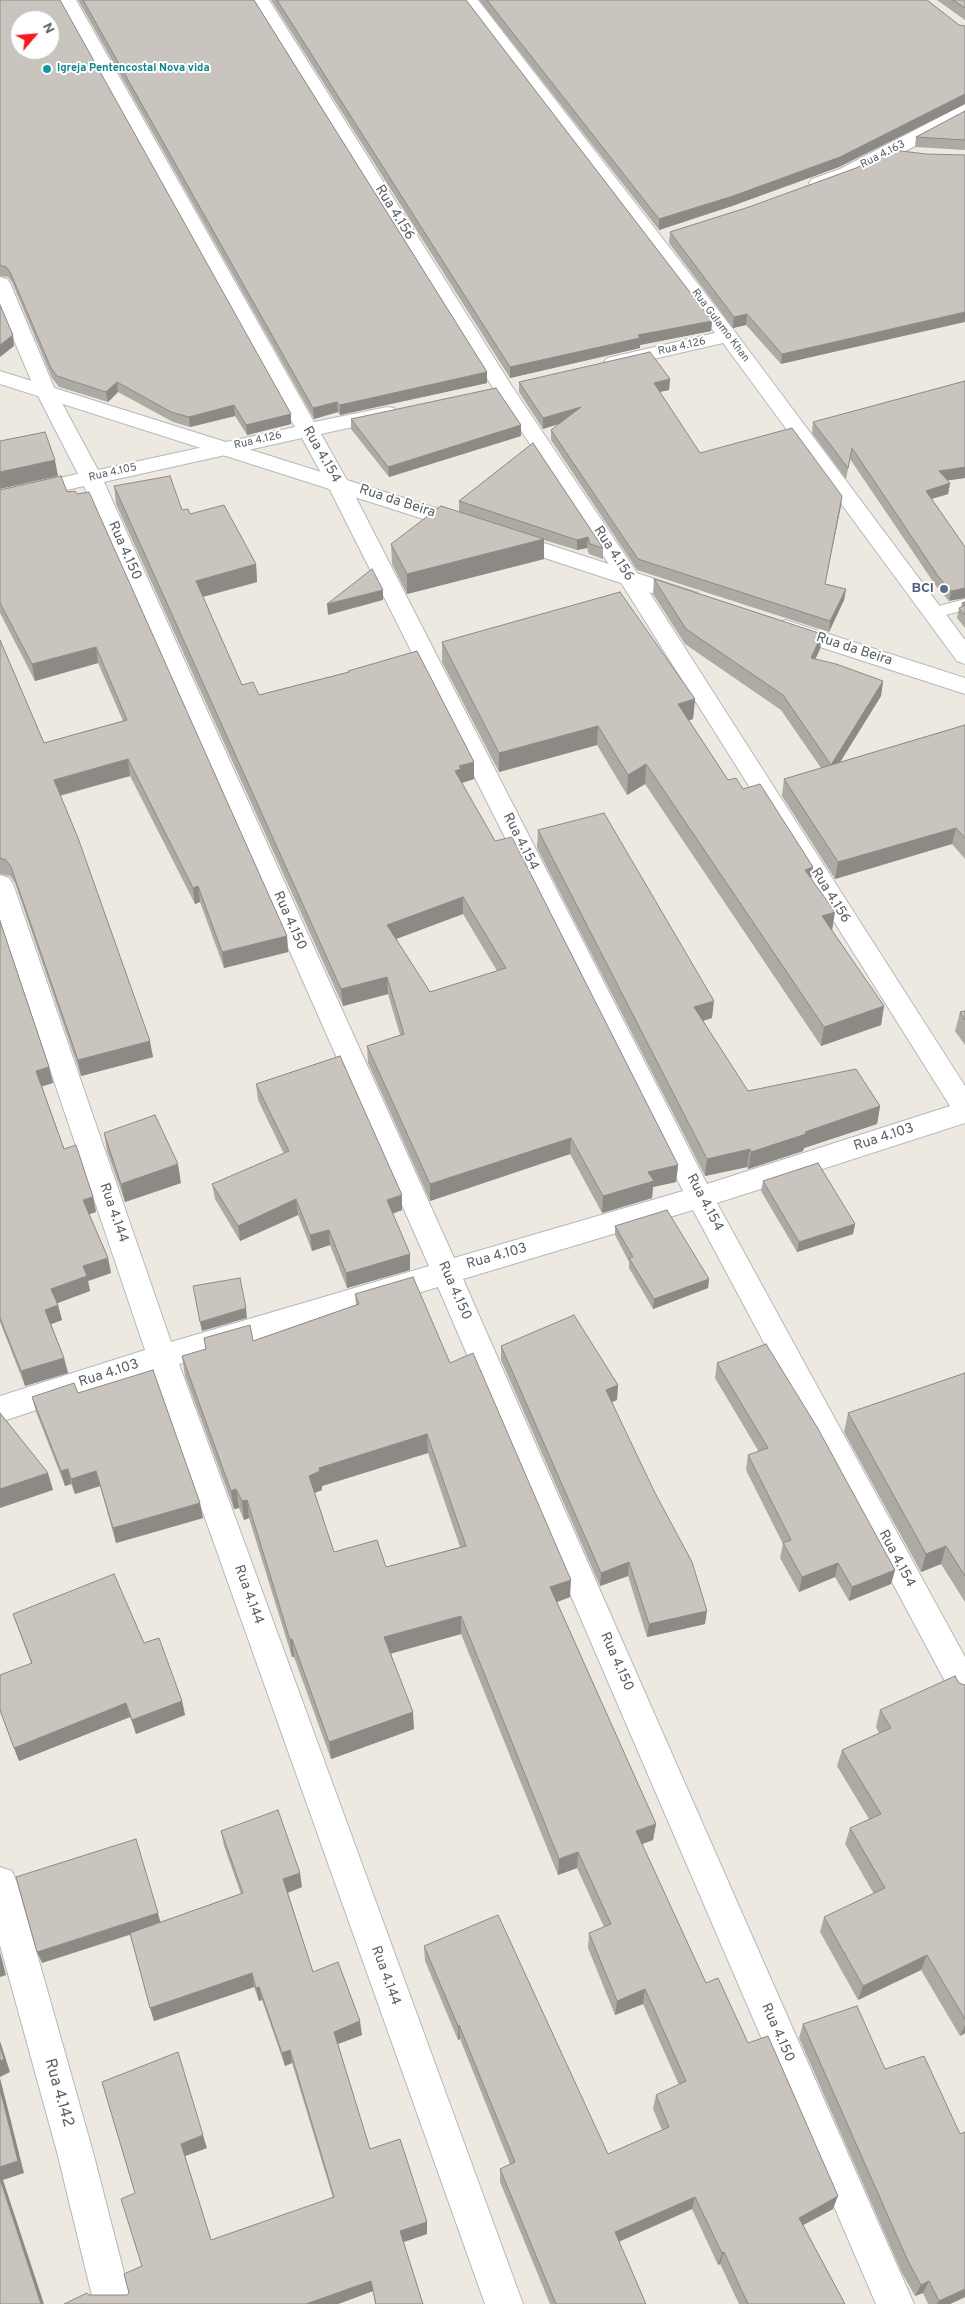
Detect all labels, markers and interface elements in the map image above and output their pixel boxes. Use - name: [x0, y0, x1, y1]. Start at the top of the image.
- north arrow: [10, 10, 60, 60]
- text: N: [38, 20, 58, 37]
- place label: Igreja Pentencostal Nova vida: [57, 62, 210, 76]
- marker: Igreja Pentencostal Nova vida: [41, 63, 53, 75]
- street label: Rua 4.163: [858, 138, 908, 172]
- street label: Rua 4.156: [370, 182, 418, 244]
- street label: Rua Gulamo Khan: [688, 287, 752, 365]
- street label: Rua 4.126: [657, 335, 707, 359]
- street label: Rua 4.154: [298, 424, 344, 486]
- street label: Rua 4.126: [233, 429, 283, 453]
- street label: Rua 4.105: [88, 461, 138, 485]
- street label: Rua da Beira: [357, 482, 437, 522]
- street label: Rua 4.150: [104, 519, 144, 583]
- street label: Rua 4.156: [589, 524, 637, 584]
- place label: BCI: [912, 581, 934, 597]
- marker: BCI: [938, 583, 950, 595]
- street label: Rua da Beira: [814, 630, 894, 670]
- street label: Rua 4.154: [498, 810, 542, 874]
- street label: Rua 4.156: [806, 865, 854, 927]
- street label: Rua 4.150: [269, 889, 309, 953]
- street label: Rua 4.103: [852, 1120, 916, 1156]
- street label: Rua 4.154: [682, 1171, 726, 1235]
- street label: Rua 4.144: [95, 1181, 131, 1245]
- street label: Rua 4.103: [465, 1240, 529, 1274]
- street label: Rua 4.150: [434, 1259, 474, 1323]
- street label: Rua 4.103: [77, 1356, 141, 1392]
- street label: Rua 4.154: [874, 1527, 918, 1591]
- street label: Rua 4.144: [230, 1563, 266, 1627]
- street label: Rua 4.150: [596, 1630, 636, 1694]
- street label: Rua 4.144: [367, 1944, 403, 2008]
- street label: Rua 4.150: [757, 2001, 797, 2065]
- street label: Rua 4.142: [39, 2056, 77, 2130]

